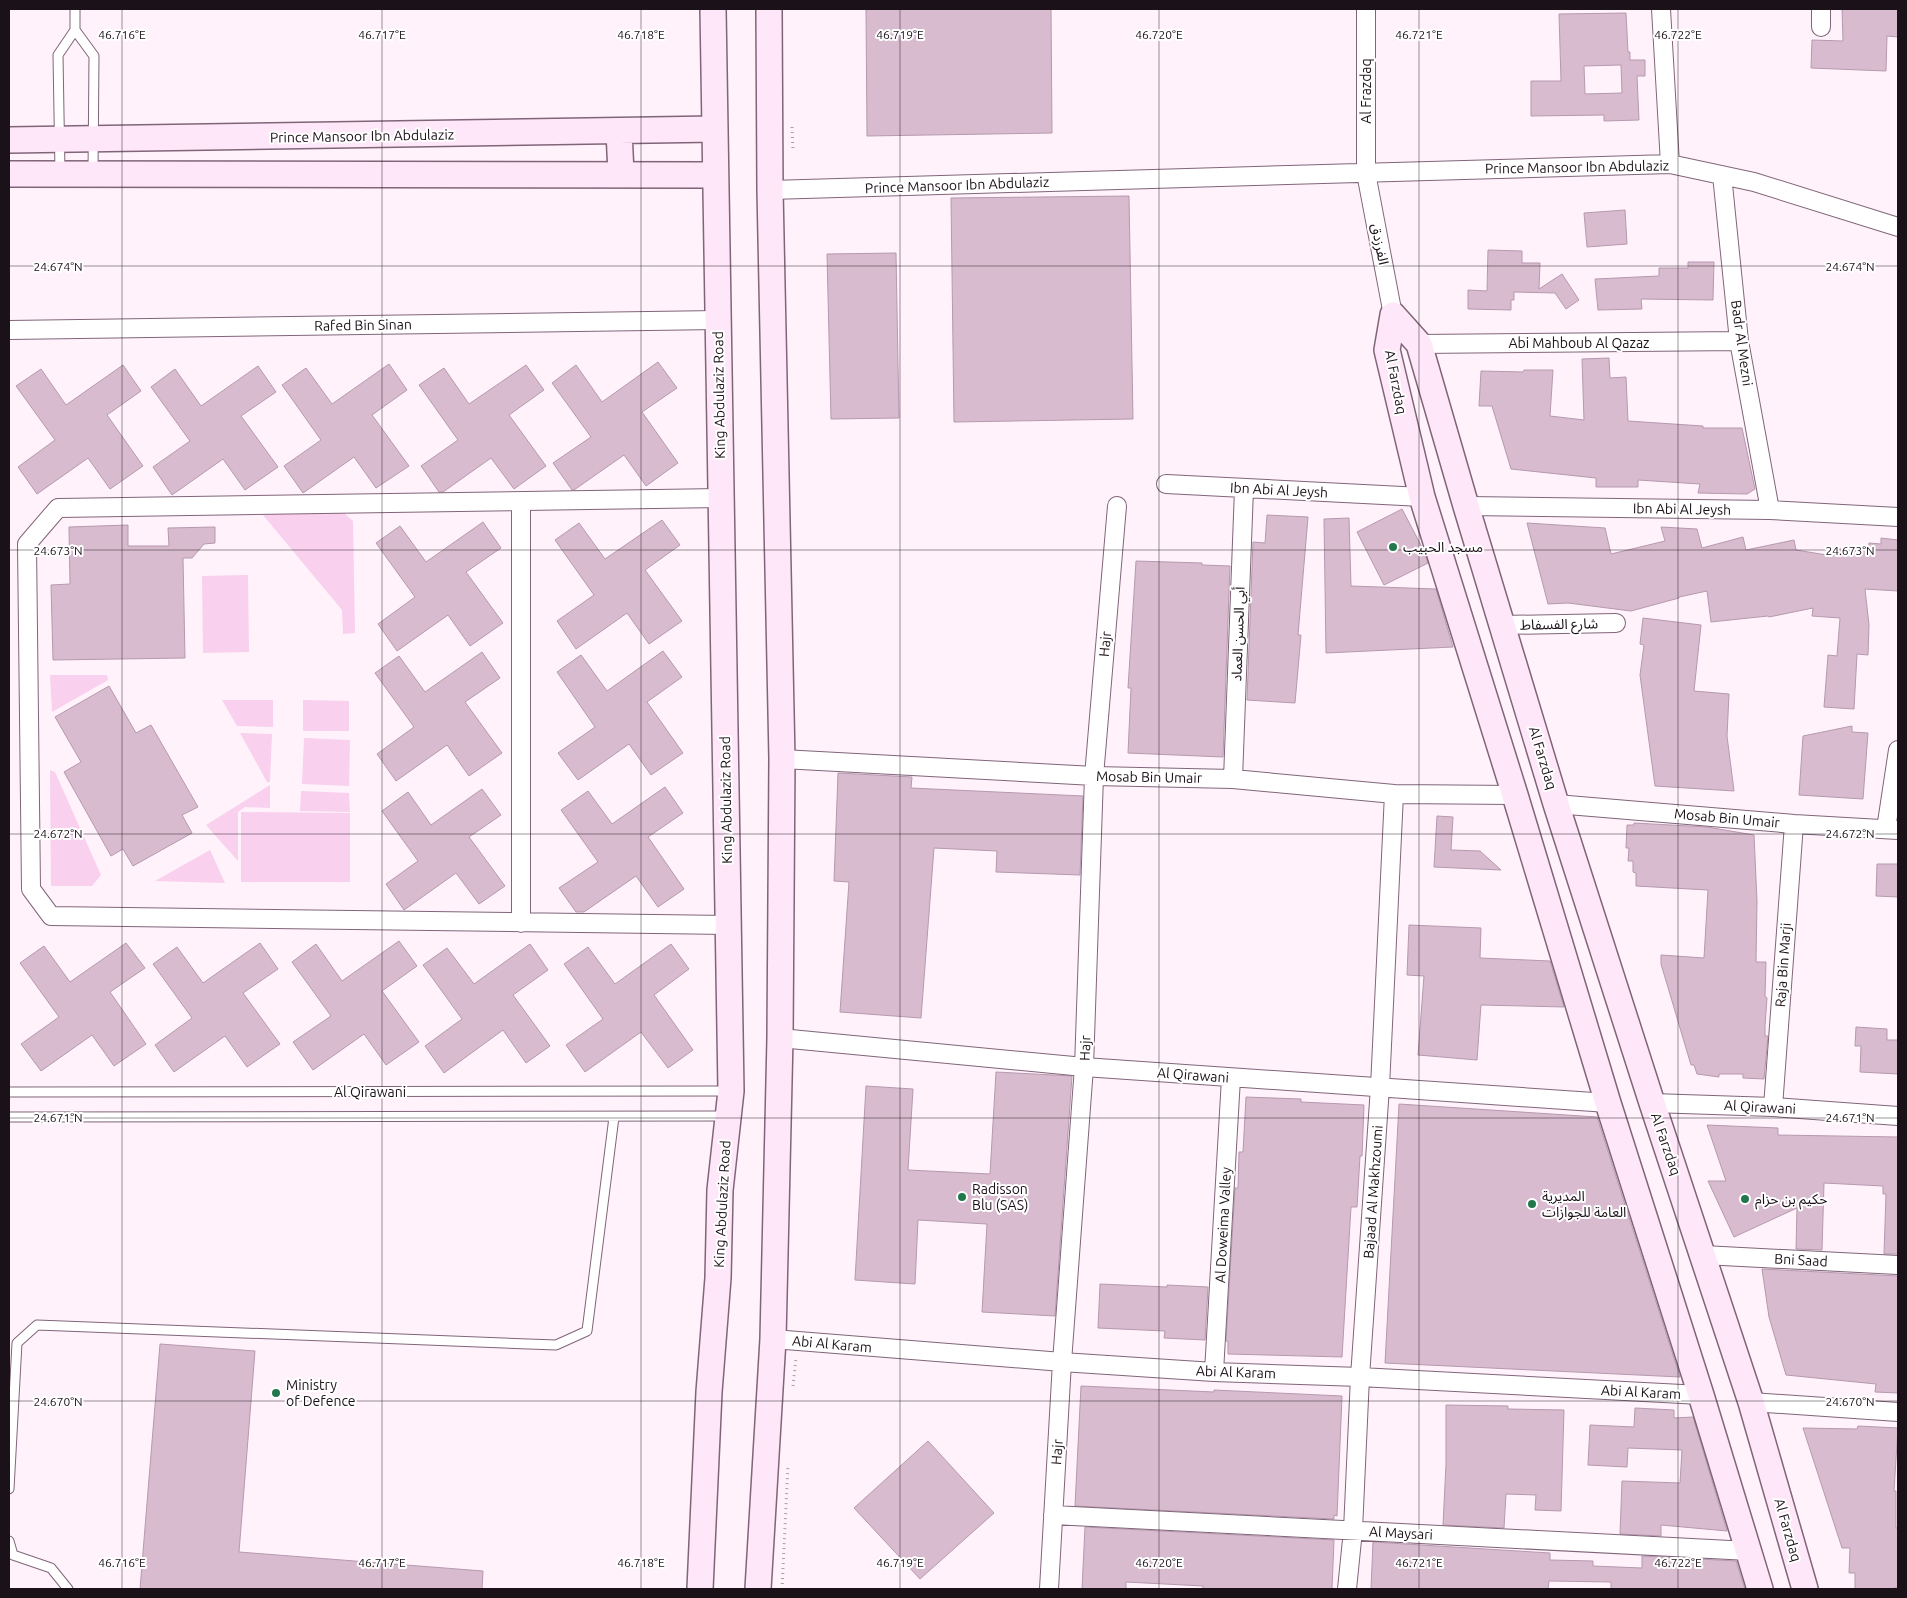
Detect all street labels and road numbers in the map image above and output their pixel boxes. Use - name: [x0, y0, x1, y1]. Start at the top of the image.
- street label: Al Frazdaq: [1358, 58, 1374, 124]
- street label: Prince Mansoor Ibn Abdulaziz: [270, 126, 454, 146]
- street label: Prince Mansoor Ibn Abdulaziz: [1485, 157, 1669, 177]
- street label: Prince Mansoor Ibn Abdulaziz: [865, 174, 1049, 196]
- street label: الفرزدق: [1367, 222, 1392, 266]
- street label: Badr Al Mezni: [1728, 299, 1756, 387]
- street label: Rafed Bin Sinan: [314, 316, 412, 334]
- street label: King Abdulaziz Road: [710, 331, 728, 459]
- street label: Abi Mahboub Al Qazaz: [1508, 335, 1650, 351]
- street label: Al Farzdaq: [1382, 348, 1410, 416]
- street label: Ibn Abi Al Jeysh: [1230, 479, 1328, 501]
- street label: Ibn Abi Al Jeysh: [1633, 500, 1731, 518]
- street label: أبي الحسن العماد: [1228, 586, 1251, 682]
- street label: شارع الفسفاط: [1520, 615, 1598, 636]
- street label: Hajr: [1096, 630, 1114, 657]
- street label: Al Farzdaq: [1526, 724, 1560, 792]
- street label: King Abdulaziz Road: [717, 736, 735, 864]
- street label: Mosab Bin Umair: [1096, 768, 1203, 786]
- street label: Mosab Bin Umair: [1673, 805, 1781, 831]
- street label: Raja Bin Marji: [1772, 922, 1794, 1008]
- street label: Hajr: [1077, 1034, 1093, 1061]
- street label: Al Qirawani: [1156, 1065, 1230, 1085]
- street label: Al Qirawani: [334, 1084, 406, 1100]
- street label: Al Qirawani: [1724, 1097, 1796, 1117]
- street label: Al Farzdaq: [1648, 1111, 1684, 1177]
- street label: Bajaad Al Makhzoumi: [1360, 1125, 1386, 1259]
- street label: King Abdulaziz Road: [711, 1140, 733, 1268]
- street label: Al Doweima Valley: [1212, 1166, 1234, 1283]
- street label: Bni Saad: [1774, 1251, 1828, 1269]
- street label: Abi Al Karam: [791, 1333, 873, 1355]
- street label: Abi Al Karam: [1196, 1363, 1276, 1381]
- street label: Abi Al Karam: [1601, 1382, 1681, 1402]
- street label: Hajr: [1048, 1438, 1066, 1465]
- street label: Al Farzdaq: [1771, 1496, 1805, 1564]
- street label: Al Maysari: [1369, 1523, 1433, 1543]

